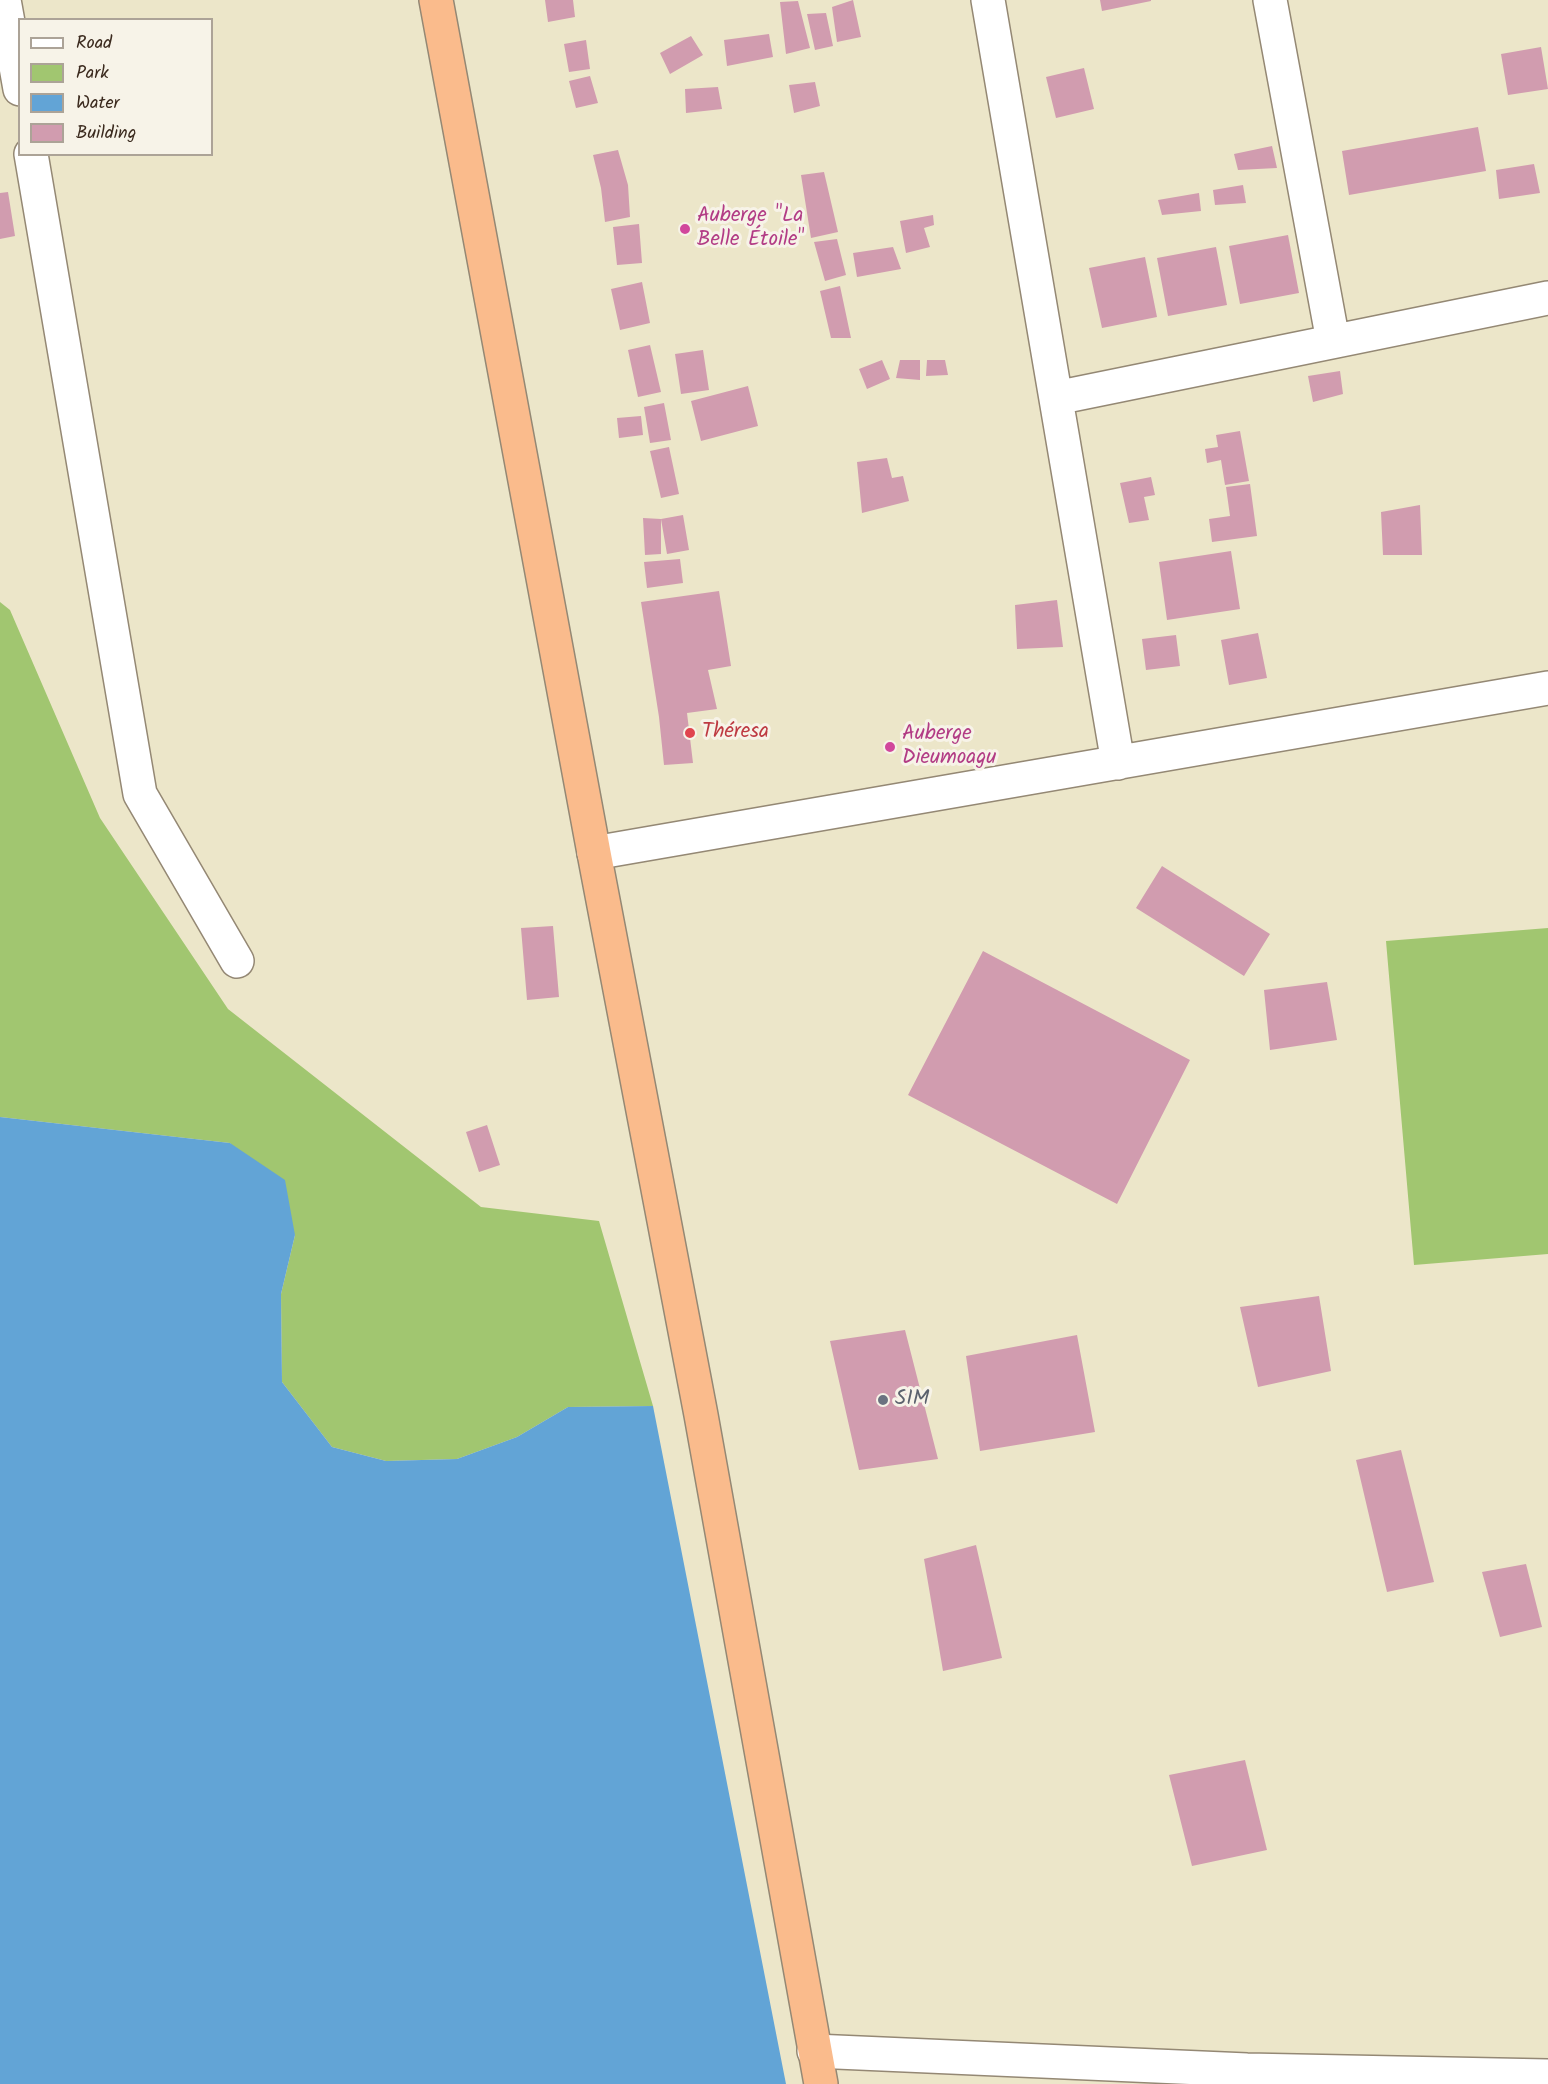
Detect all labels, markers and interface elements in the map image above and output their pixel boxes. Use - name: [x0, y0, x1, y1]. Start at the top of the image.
- legend: [18, 18, 213, 156]
- text: Road: [76, 29, 112, 58]
- text: Park: [76, 59, 109, 88]
- text: Water: [76, 89, 120, 118]
- text: Building: [76, 119, 136, 148]
- place label: Auberge "La Belle Étoile": [697, 204, 804, 254]
- marker: Auberge "La Belle Étoile": [678, 222, 692, 236]
- place label: Théresa: [702, 720, 769, 746]
- place label: Auberge Dieumoagu: [902, 722, 996, 772]
- marker: Théresa: [683, 726, 697, 740]
- marker: Auberge Dieumoagu: [883, 740, 897, 754]
- place label: SIM: [895, 1387, 929, 1413]
- marker: SIM: [876, 1393, 890, 1407]

